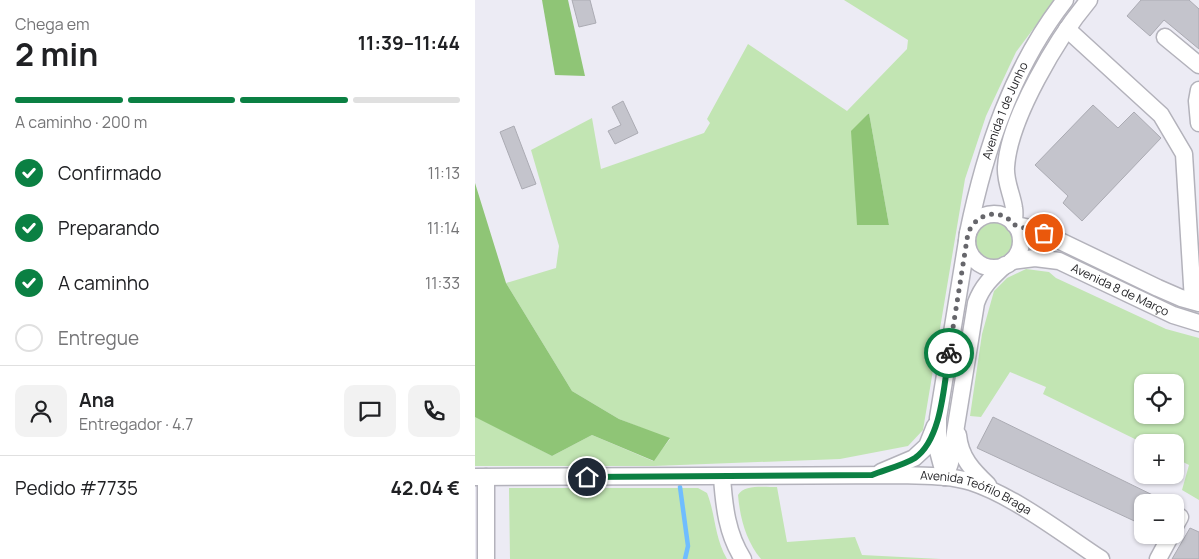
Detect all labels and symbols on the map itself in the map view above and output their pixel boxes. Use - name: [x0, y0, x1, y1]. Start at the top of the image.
- street label: Avenida 1 de Junho: [978, 59, 1032, 161]
- pin: [1023, 212, 1065, 254]
- street label: Avenida 8 de Março: [1069, 259, 1172, 320]
- courier: [924, 328, 974, 378]
- pin: [566, 456, 608, 498]
- street label: Avenida Teófilo Braga: [920, 467, 1035, 518]

